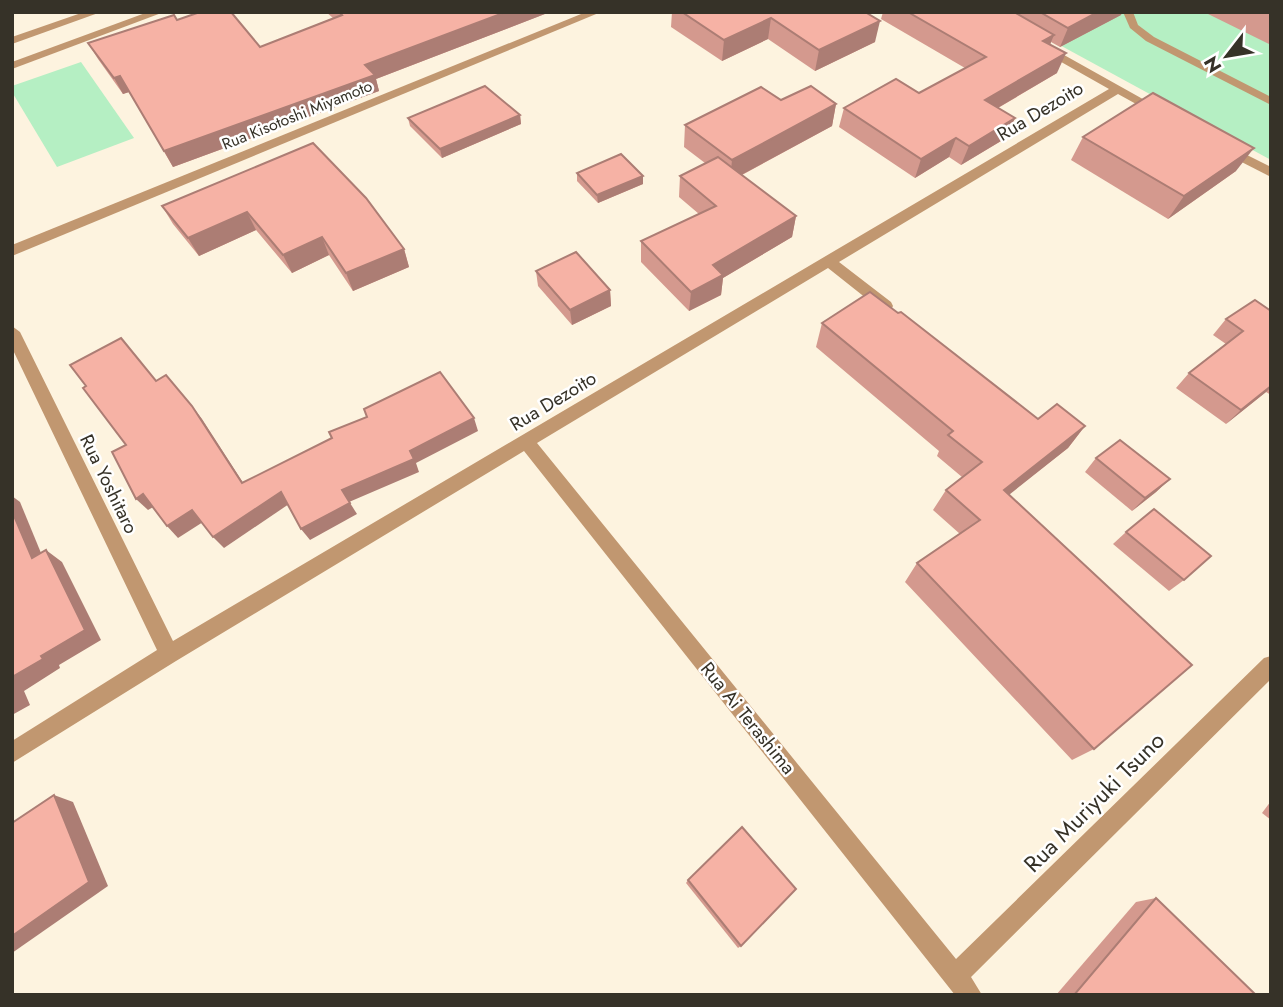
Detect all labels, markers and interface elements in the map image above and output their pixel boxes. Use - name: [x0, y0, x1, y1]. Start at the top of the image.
- north arrow: [1192, 21, 1262, 91]
- text: N: [1197, 51, 1228, 78]
- street label: Rua Kisotoshi Miyamoto: [218, 74, 376, 156]
- street label: Rua Dezoito: [992, 75, 1088, 147]
- street label: Rua Dezoito: [505, 365, 601, 437]
- street label: Rua Yoshitaro: [73, 430, 145, 538]
- street label: Rua Ai Terashima: [694, 656, 802, 780]
- street label: Rua Muriyuki Tsuno: [1016, 724, 1172, 880]

